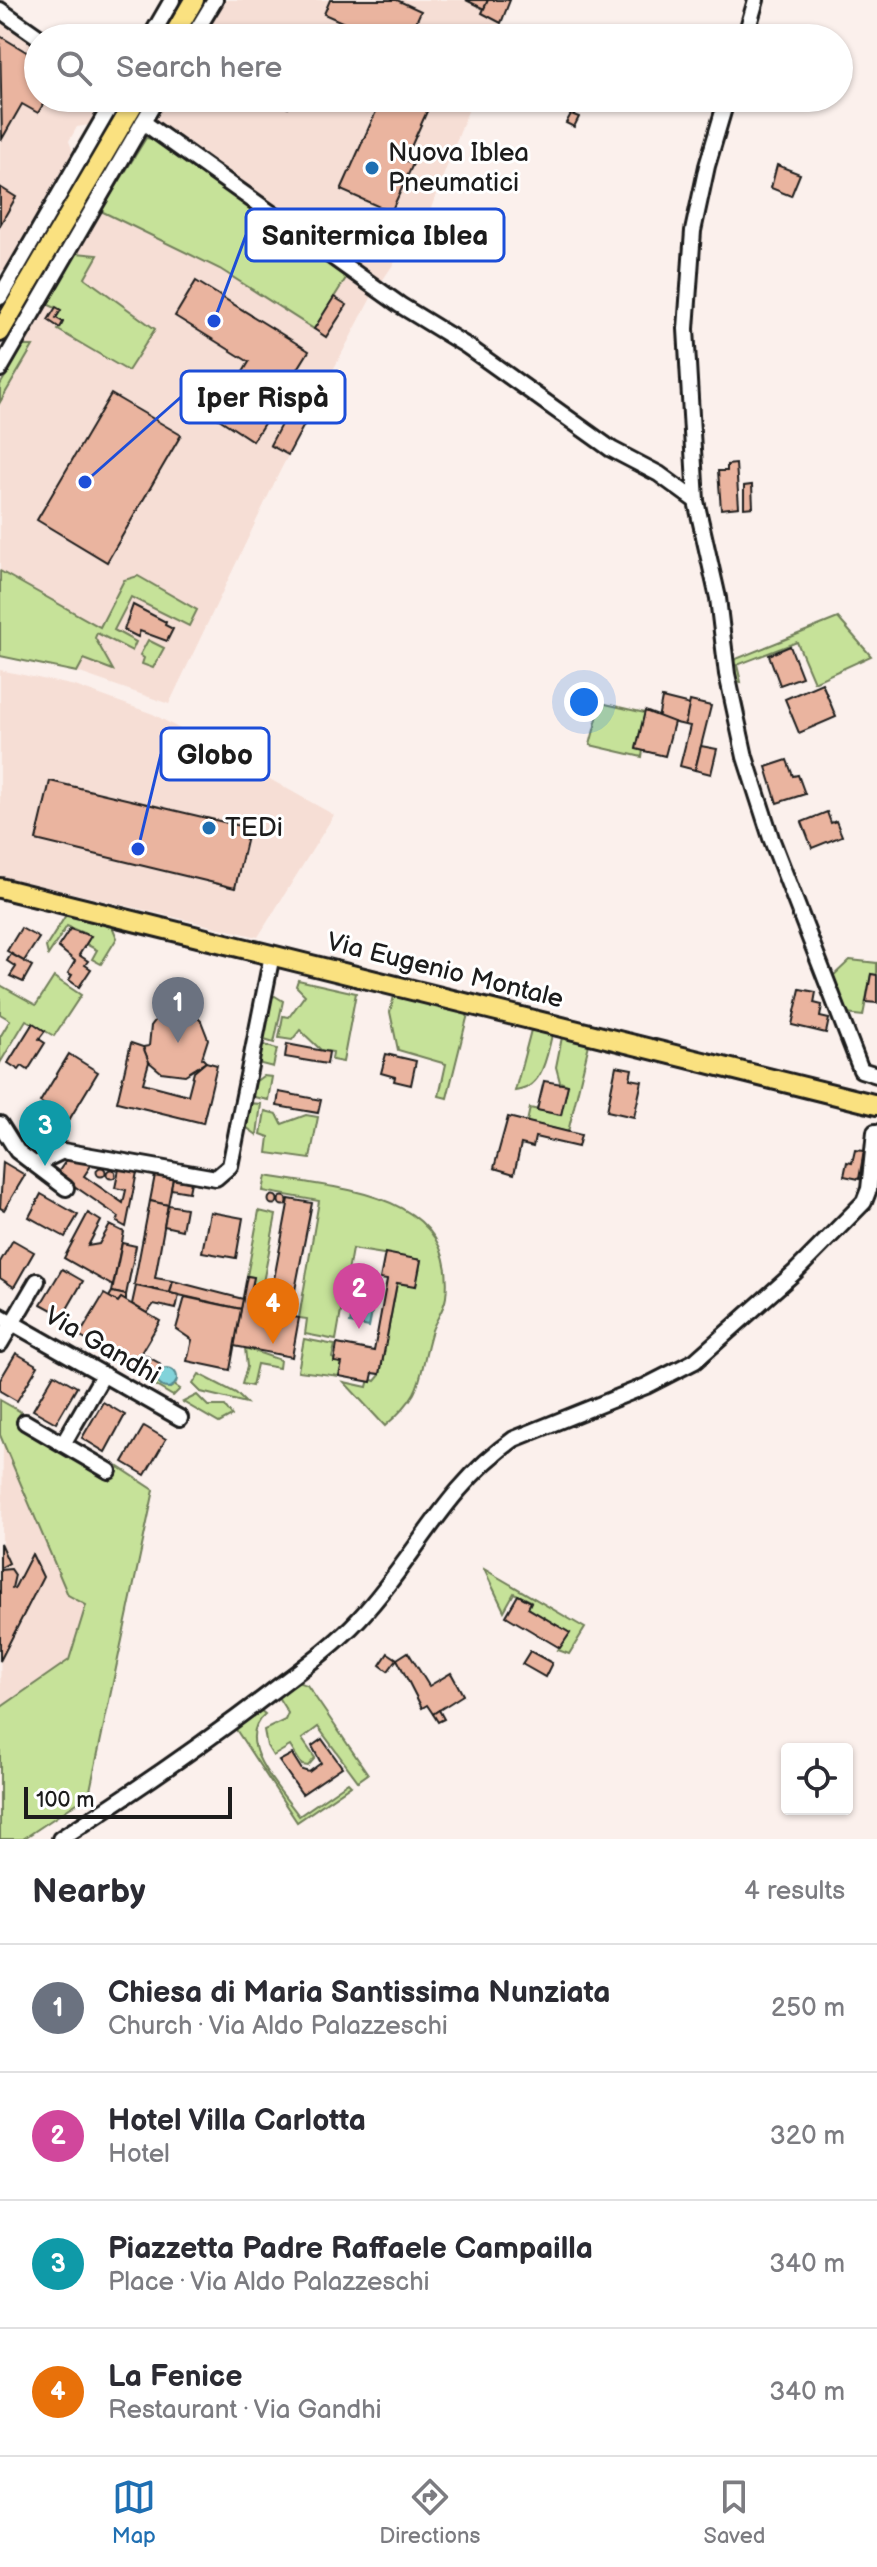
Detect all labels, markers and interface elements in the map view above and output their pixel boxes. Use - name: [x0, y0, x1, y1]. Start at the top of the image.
- search box: [24, 24, 853, 112]
- icon: search: [52, 46, 96, 90]
- text: Search here: [116, 50, 282, 86]
- place label: Nuova Iblea Pneumatici: [388, 138, 529, 199]
- marker: Nuova Iblea Pneumatici: [363, 159, 381, 177]
- callout: Sanitermica Iblea: [246, 209, 504, 261]
- text: Sanitermica Iblea: [262, 220, 488, 253]
- callout: Iper Rispà: [181, 371, 345, 423]
- text: Iper Rispà: [197, 382, 329, 415]
- your location: [564, 682, 604, 722]
- callout: Globo: [161, 728, 269, 780]
- text: Globo: [177, 739, 253, 772]
- place label: TEDi: [225, 813, 283, 844]
- marker: TEDi: [200, 819, 218, 837]
- street label: Via Eugenio Montale: [324, 927, 566, 1015]
- pin: 1: [152, 977, 204, 1043]
- pin: 3: [19, 1100, 71, 1166]
- pin: 2: [333, 1263, 385, 1329]
- pin: 4: [247, 1278, 299, 1344]
- street label: Via Gandhi: [39, 1301, 165, 1391]
- map controls: [781, 1743, 853, 1815]
- button: locate: [781, 1743, 853, 1815]
- scale bar: [24, 1783, 232, 1819]
- text: 100 m: [36, 1787, 95, 1814]
- text: Nearby: [32, 1871, 146, 1912]
- text: 4 results: [744, 1876, 845, 1907]
- text: Chiesa di Maria Santissima Nunziata: [108, 1975, 611, 2011]
- text: 1: [53, 1993, 63, 2024]
- text: 250 m: [771, 1993, 845, 2024]
- text: Church · Via Aldo Palazzeschi: [108, 2011, 448, 2042]
- text: Hotel Villa Carlotta: [108, 2103, 366, 2139]
- text: 2: [50, 2121, 66, 2152]
- text: 320 m: [770, 2121, 845, 2152]
- text: Hotel: [108, 2139, 170, 2170]
- text: Piazzetta Padre Raffaele Campailla: [108, 2231, 593, 2267]
- text: 3: [50, 2249, 66, 2280]
- text: 340 m: [769, 2249, 845, 2280]
- text: Place · Via Aldo Palazzeschi: [108, 2267, 430, 2298]
- text: La Fenice: [108, 2359, 242, 2395]
- text: 4: [50, 2377, 66, 2408]
- text: 340 m: [769, 2377, 845, 2408]
- text: Restaurant · Via Gandhi: [108, 2395, 382, 2426]
- tab: Map: [112, 2475, 156, 2550]
- tab: Directions: [379, 2475, 480, 2550]
- tab: Saved: [704, 2475, 765, 2550]

